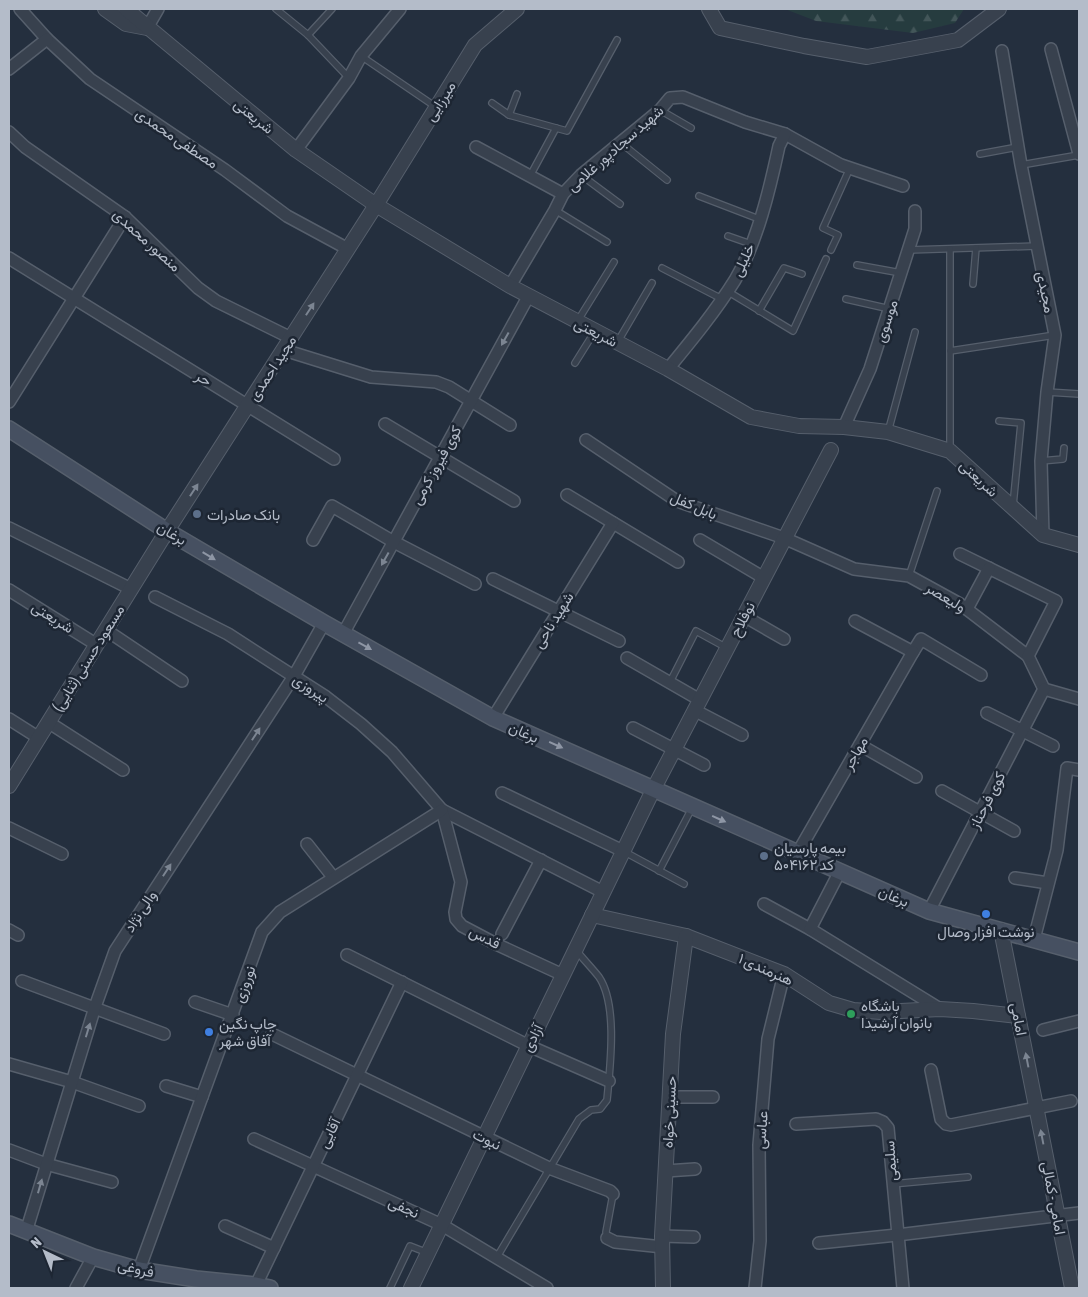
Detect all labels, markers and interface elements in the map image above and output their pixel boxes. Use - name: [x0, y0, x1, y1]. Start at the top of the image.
- street label: میرزایی: [421, 78, 460, 125]
- street label: شریعتی: [230, 95, 277, 139]
- street label: شهید سجادپور غلامی: [563, 101, 668, 196]
- street label: مصطفی محمدی: [131, 104, 221, 173]
- street label: منصور محمدی: [108, 205, 184, 276]
- street label: خلیلی: [728, 241, 760, 280]
- street label: مجیدی: [1031, 270, 1059, 315]
- street label: موسوی: [871, 298, 903, 345]
- one-way arrow: [305, 302, 314, 315]
- street label: شریعتی: [571, 314, 620, 352]
- street label: مجید احمدی: [245, 332, 301, 405]
- one-way arrow: [501, 332, 509, 347]
- street label: حر: [191, 366, 215, 390]
- street label: کوی فیروز کرمی: [407, 422, 467, 508]
- street label: شریعتی: [955, 456, 1002, 501]
- one-way arrow: [189, 483, 198, 496]
- street label: بابل کفل: [668, 488, 720, 523]
- place label: بانک صادرات: [207, 506, 280, 524]
- marker: بانک صادرات: [191, 508, 203, 520]
- street label: برغان: [154, 518, 190, 549]
- one-way arrow: [203, 551, 216, 560]
- one-way arrow: [380, 552, 389, 565]
- street label: ولیعصر: [922, 578, 969, 616]
- street label: شهید ناحی: [529, 589, 579, 652]
- street label: شریعتی: [28, 598, 77, 638]
- street label: نوفلاح: [726, 599, 761, 641]
- street label: مسعود حسنی (ثنایی): [48, 602, 129, 715]
- one-way arrow: [358, 642, 372, 650]
- street label: پیروزی: [289, 670, 332, 707]
- street label: برغان: [506, 718, 542, 747]
- one-way arrow: [251, 727, 261, 741]
- street label: مهاجر: [838, 733, 872, 774]
- one-way arrow: [548, 742, 563, 750]
- street label: کوی فرحناز: [965, 768, 1010, 833]
- one-way arrow: [712, 816, 726, 824]
- place label: بیمه پارسیان کد ۵۰۴۱۶۲: [774, 839, 846, 873]
- marker: بیمه پارسیان کد ۵۰۴۱۶۲: [758, 850, 770, 862]
- one-way arrow: [162, 863, 172, 877]
- street label: برغان: [876, 882, 912, 911]
- street label: والی نژاد: [120, 887, 161, 936]
- marker: نوشت افزار وصال: [980, 908, 992, 920]
- street label: قدس: [466, 922, 503, 954]
- place label: نوشت افزار وصال: [937, 923, 1035, 941]
- street label: هنرمندی ۱: [735, 949, 796, 990]
- street label: نوروزی: [229, 963, 260, 1006]
- place label: باشگاه بانوان آرشیدا: [861, 997, 932, 1032]
- street label: امامی: [1006, 1001, 1031, 1037]
- marker: باشگاه بانوان آرشیدا: [845, 1008, 857, 1020]
- place label: چاپ نگین آفاق شهر: [218, 1015, 277, 1050]
- street label: آزادی: [518, 1020, 548, 1056]
- one-way arrow: [85, 1023, 92, 1038]
- marker: چاپ نگین آفاق شهر: [203, 1026, 215, 1038]
- one-way arrow: [1023, 1053, 1031, 1068]
- street label: حسینی خواه: [659, 1076, 681, 1149]
- street label: عباسی: [751, 1110, 773, 1150]
- street label: آقایی: [315, 1114, 346, 1152]
- street label: نبوت: [470, 1125, 504, 1154]
- one-way arrow: [1038, 1129, 1046, 1145]
- street label: سلیمی: [880, 1140, 902, 1182]
- street label: امامی - کمالی: [1037, 1160, 1069, 1237]
- one-way arrow: [37, 1178, 45, 1193]
- street label: نجفی: [385, 1193, 422, 1223]
- north arrow: [20, 1227, 70, 1277]
- text: N: [28, 1234, 45, 1251]
- street label: فروغی: [116, 1256, 156, 1282]

